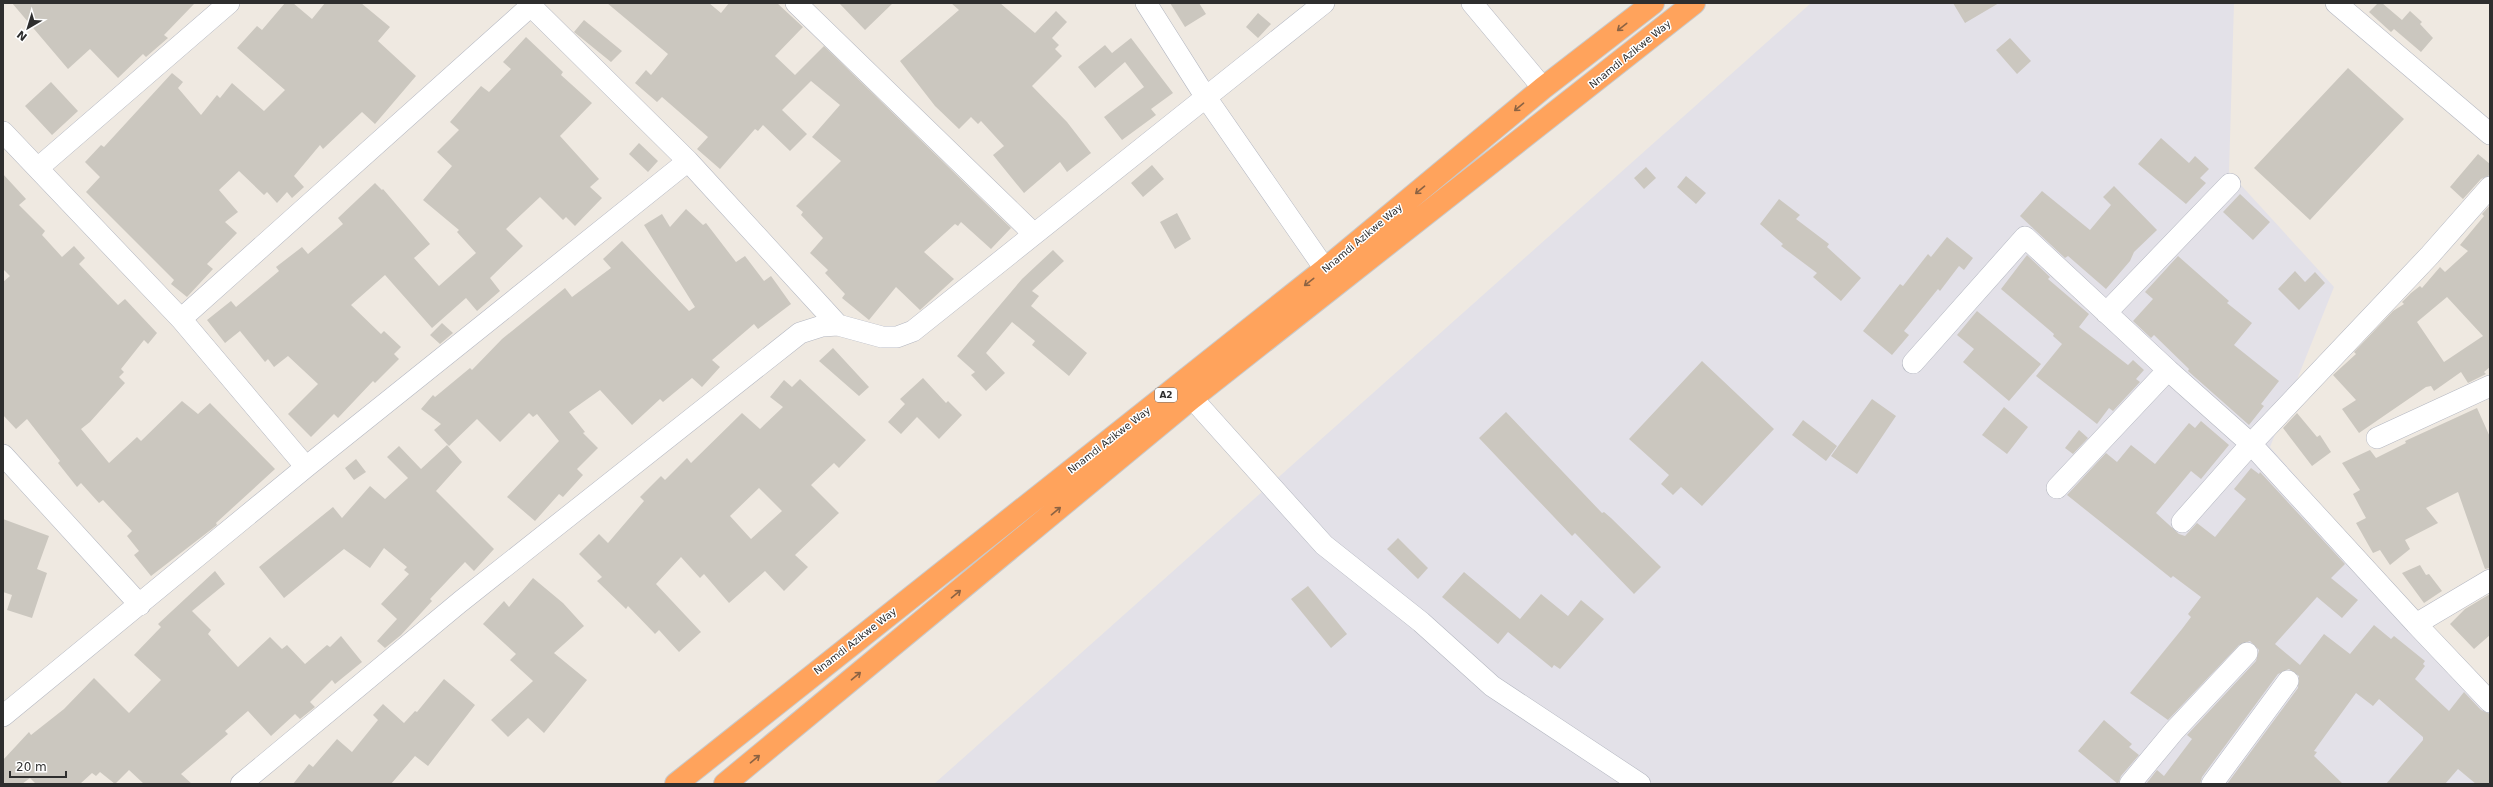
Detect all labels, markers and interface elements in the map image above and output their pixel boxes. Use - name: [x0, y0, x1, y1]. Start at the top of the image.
- north arrow: [8, 8, 48, 48]
- street label: Nnamdi Azikwe Way: [1587, 18, 1673, 90]
- one-way arrow: [1616, 23, 1627, 31]
- text: N: [15, 28, 30, 43]
- one-way arrow: [1514, 103, 1525, 112]
- one-way arrow: [1414, 186, 1425, 195]
- street label: Nnamdi Azikwe Way: [1320, 201, 1404, 275]
- one-way arrow: [1303, 278, 1314, 286]
- road number: A2: [1155, 388, 1177, 402]
- street label: Nnamdi Azikwe Way: [1066, 404, 1152, 476]
- one-way arrow: [1051, 506, 1061, 515]
- one-way arrow: [950, 589, 961, 598]
- street label: Nnamdi Azikwe Way: [812, 605, 898, 677]
- one-way arrow: [850, 672, 861, 681]
- scale bar: [10, 753, 66, 779]
- one-way arrow: [750, 755, 761, 764]
- text: 20 m: [16, 760, 47, 774]

